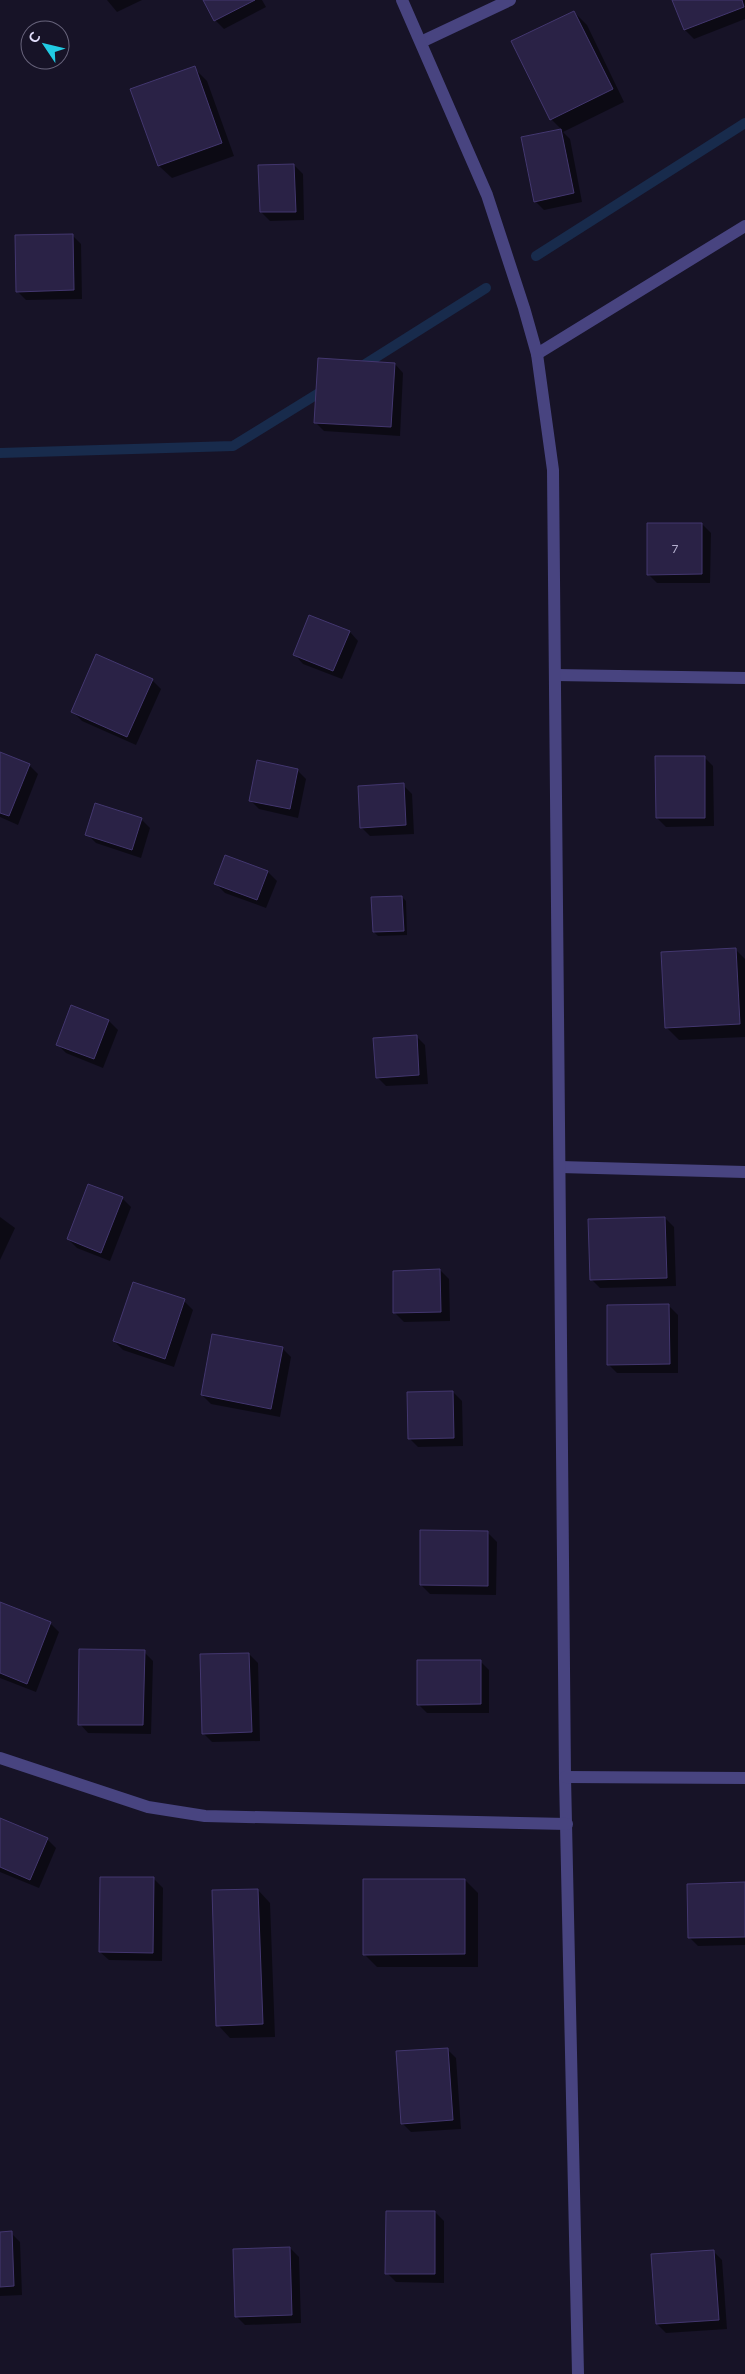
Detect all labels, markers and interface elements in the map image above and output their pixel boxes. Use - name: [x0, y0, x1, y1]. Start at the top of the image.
- north arrow: [20, 20, 70, 70]
- text: С: [24, 28, 44, 46]
- house number: 7: [672, 541, 679, 556]

